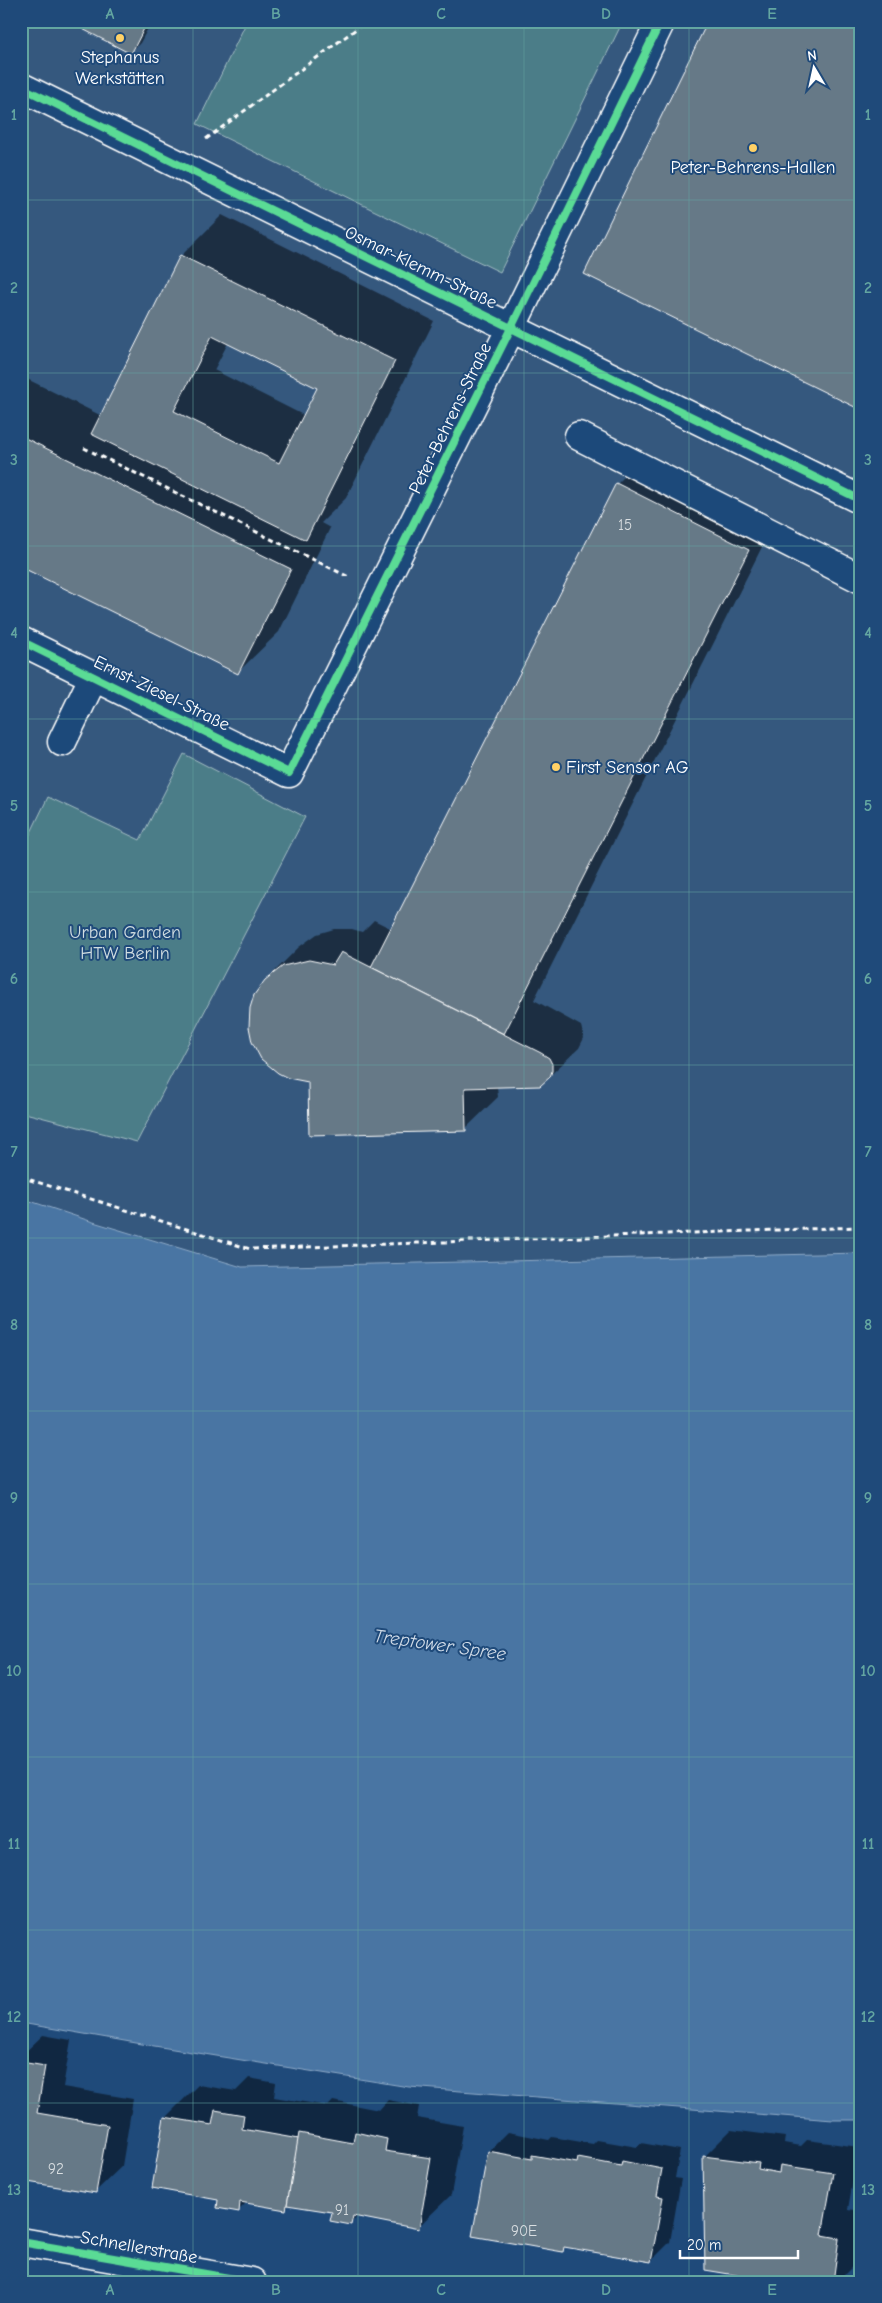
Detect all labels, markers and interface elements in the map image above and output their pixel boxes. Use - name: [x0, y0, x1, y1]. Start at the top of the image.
- text: A: [106, 5, 115, 23]
- text: B: [271, 5, 281, 23]
- text: C: [436, 5, 446, 23]
- text: D: [601, 5, 611, 23]
- text: E: [767, 5, 777, 23]
- marker: Stephanus Werkstätten: [114, 32, 126, 44]
- north arrow: [790, 42, 840, 92]
- place label: Stephanus Werkstätten: [75, 47, 165, 89]
- text: N: [806, 47, 818, 65]
- text: 1: [11, 106, 17, 124]
- text: 1: [865, 106, 871, 124]
- marker: Peter-Behrens-Hallen: [747, 142, 759, 154]
- place label: Peter-Behrens-Hallen: [670, 157, 836, 178]
- street label: Osmar-Klemm-Straße: [341, 221, 500, 313]
- text: 2: [10, 279, 18, 297]
- text: 2: [864, 279, 872, 297]
- street label: Peter-Behrens-Straße: [405, 339, 496, 497]
- text: 3: [10, 451, 18, 469]
- text: 3: [864, 451, 872, 469]
- house number: 15: [618, 516, 632, 534]
- text: 4: [10, 624, 18, 642]
- text: 4: [864, 624, 872, 642]
- street label: Ernst-Ziesel-Straße: [90, 651, 233, 735]
- place label: First Sensor AG: [566, 757, 689, 778]
- marker: First Sensor AG: [550, 761, 562, 773]
- text: 5: [10, 797, 18, 815]
- text: 5: [864, 797, 872, 815]
- park label: Urban Garden HTW Berlin: [69, 922, 181, 964]
- text: 6: [10, 970, 18, 988]
- text: 6: [864, 970, 872, 988]
- text: 7: [10, 1143, 18, 1161]
- text: 7: [864, 1143, 872, 1161]
- text: 8: [10, 1316, 18, 1334]
- text: 8: [864, 1316, 872, 1334]
- text: 9: [10, 1489, 18, 1507]
- text: 9: [864, 1489, 872, 1507]
- water label: Treptower Spree: [372, 1625, 508, 1665]
- text: 10: [6, 1662, 22, 1680]
- text: 10: [860, 1662, 876, 1680]
- text: 11: [8, 1835, 20, 1853]
- text: 11: [862, 1835, 874, 1853]
- text: 12: [7, 2008, 21, 2026]
- text: 12: [861, 2008, 875, 2026]
- house number: 92: [48, 2160, 64, 2178]
- text: 13: [7, 2181, 21, 2199]
- text: 13: [861, 2181, 875, 2199]
- house number: 91: [335, 2201, 349, 2219]
- house number: 90E: [511, 2222, 537, 2240]
- street label: Schnellerstraße: [79, 2227, 199, 2268]
- scale bar: [680, 2228, 797, 2260]
- text: 20 m: [687, 2236, 721, 2254]
- text: A: [106, 2281, 115, 2299]
- text: B: [271, 2281, 281, 2299]
- text: C: [436, 2281, 446, 2299]
- text: D: [601, 2281, 611, 2299]
- text: E: [767, 2281, 777, 2299]

